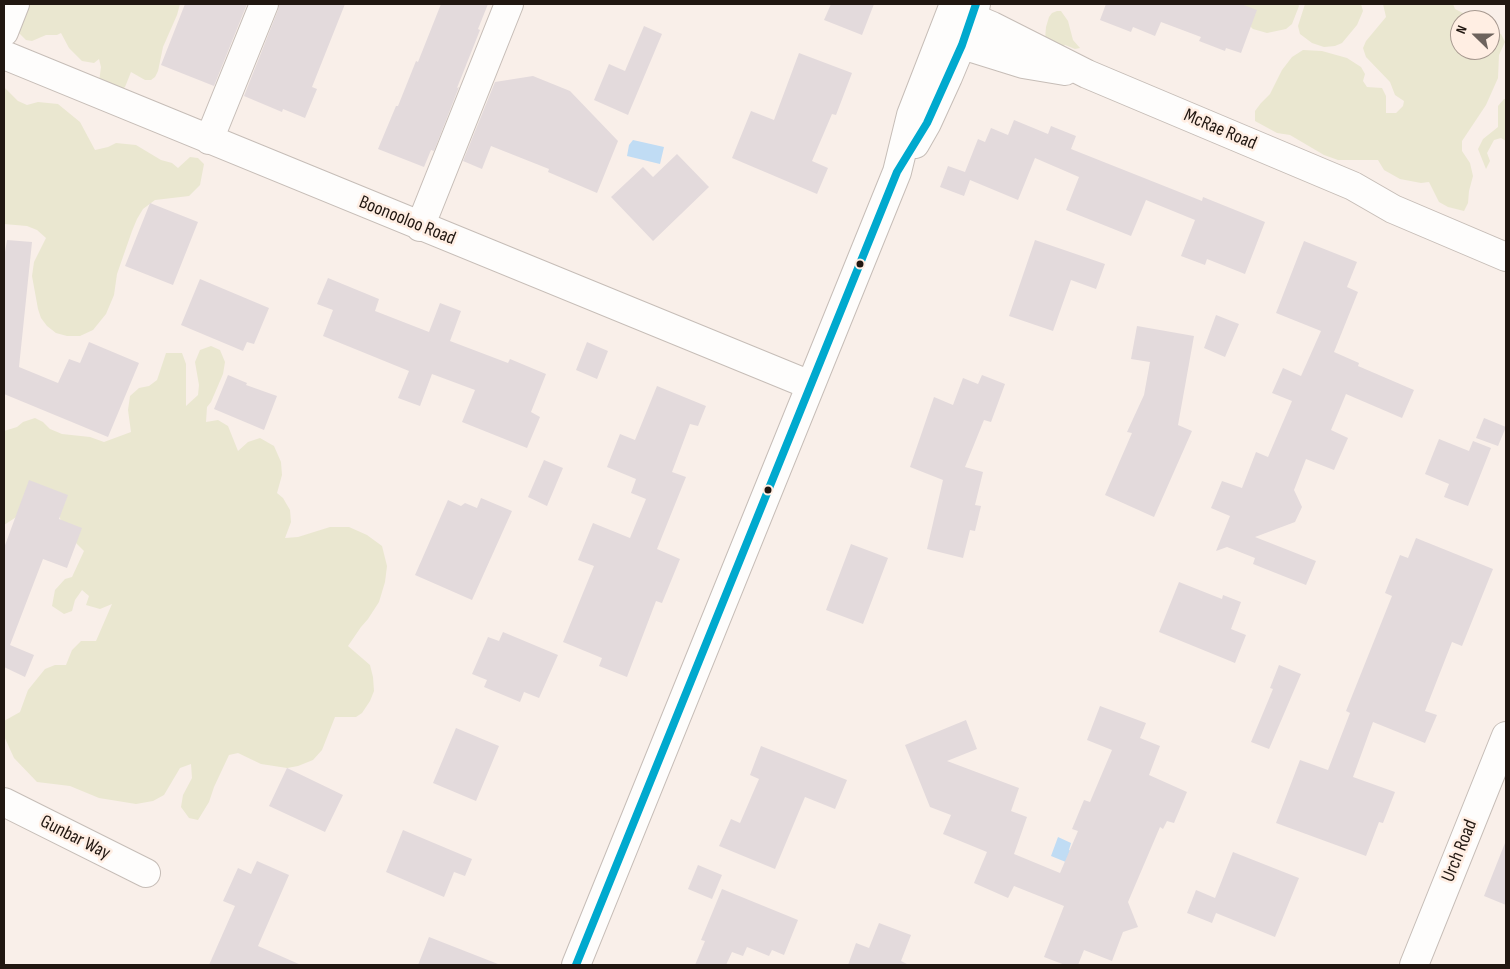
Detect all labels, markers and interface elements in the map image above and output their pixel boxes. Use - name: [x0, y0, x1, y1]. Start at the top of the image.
- north arrow: [1450, 10, 1500, 60]
- text: N: [1452, 23, 1471, 36]
- street label: McRae Road: [1180, 104, 1260, 156]
- street label: Boonooloo Road: [355, 191, 459, 251]
- unlabelled marker: [855, 259, 865, 269]
- unlabelled marker: [763, 485, 773, 495]
- street label: Gunbar Way: [36, 811, 114, 865]
- street label: Urch Road: [1437, 817, 1483, 885]

